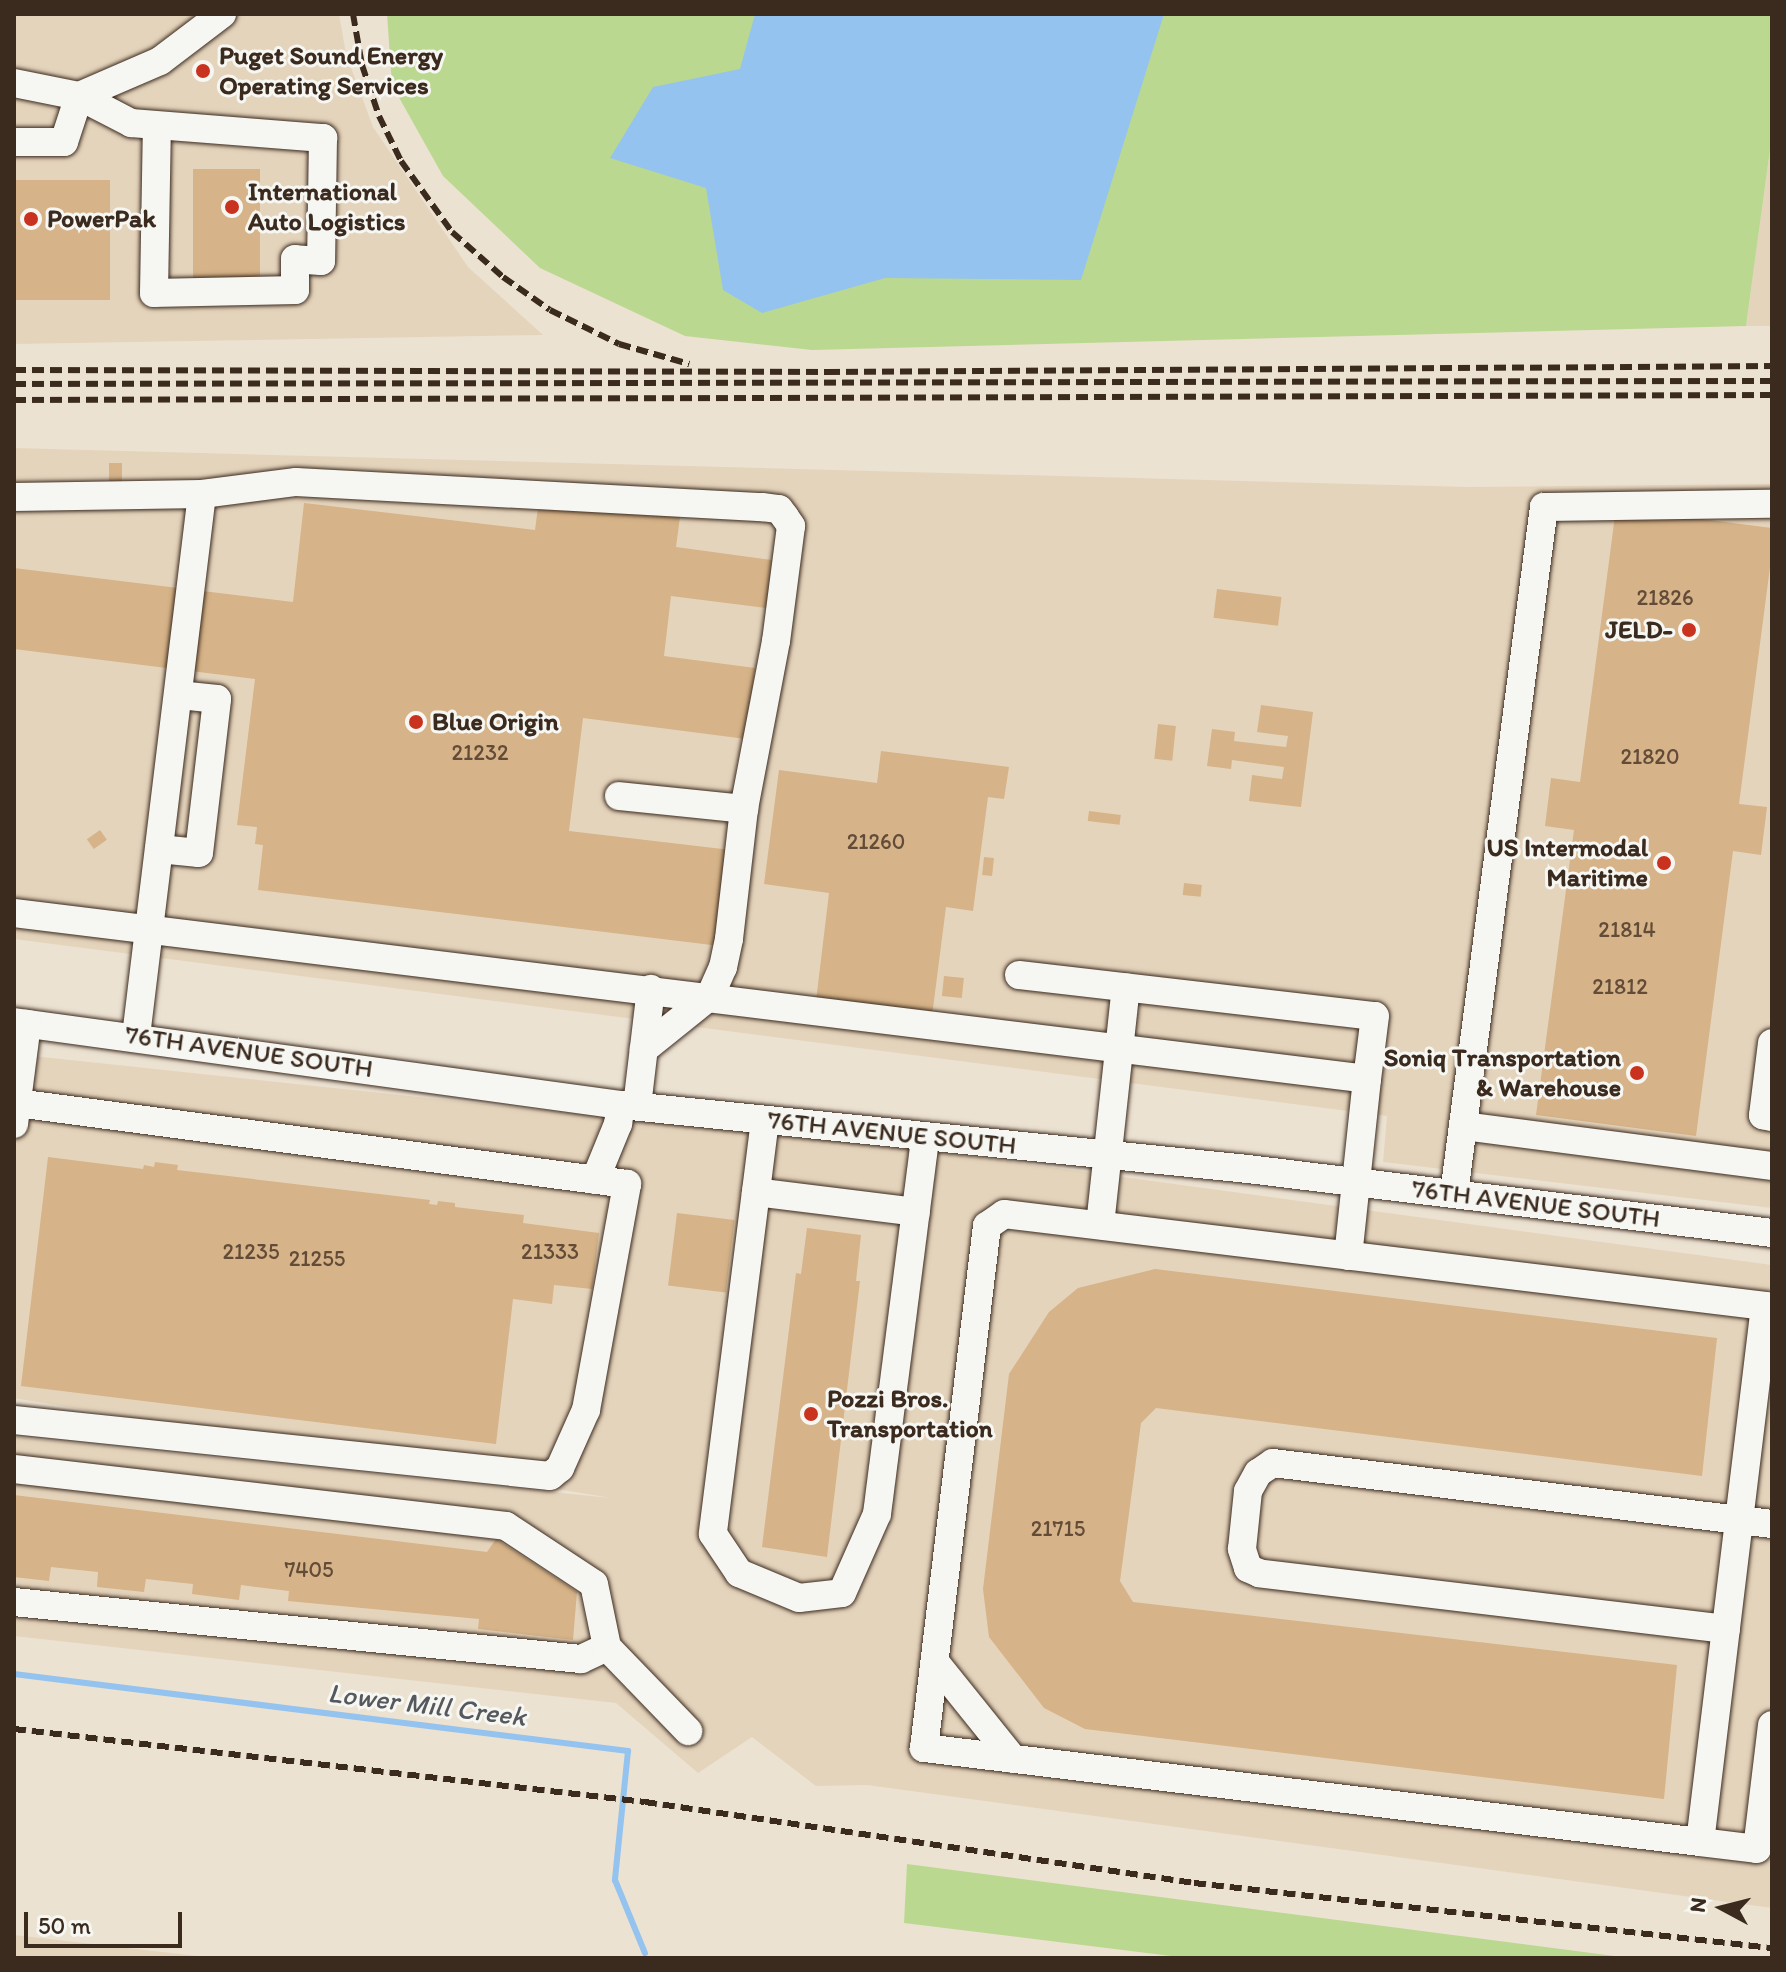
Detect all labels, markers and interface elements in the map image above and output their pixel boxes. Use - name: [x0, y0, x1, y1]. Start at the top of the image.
- place label: Puget Sound Energy Operating Services: [219, 40, 443, 102]
- marker: Puget Sound Energy Operating Services: [194, 62, 212, 80]
- place label: International Auto Logistics: [248, 176, 406, 238]
- marker: International Auto Logistics: [223, 198, 241, 216]
- place label: PowerPak: [47, 203, 156, 235]
- marker: PowerPak: [22, 210, 40, 228]
- house number: 21826: [1636, 585, 1694, 611]
- place label: JELD-: [1605, 614, 1673, 646]
- marker: JELD-: [1680, 621, 1698, 639]
- place label: Blue Origin: [432, 706, 559, 738]
- marker: Blue Origin: [407, 713, 425, 731]
- house number: 21232: [452, 740, 508, 766]
- house number: 21820: [1621, 744, 1679, 770]
- house number: 21260: [847, 829, 905, 855]
- place label: US Intermodal Maritime: [1484, 832, 1648, 894]
- marker: US Intermodal Maritime: [1655, 854, 1673, 872]
- house number: 21814: [1598, 917, 1656, 943]
- house number: 21812: [1592, 974, 1648, 1000]
- street label: 76TH AVENUE SOUTH: [124, 1019, 374, 1085]
- place label: Soniq Transportation & Warehouse: [1387, 1042, 1621, 1104]
- marker: Soniq Transportation & Warehouse: [1628, 1064, 1646, 1082]
- street label: 76TH AVENUE SOUTH: [767, 1104, 1017, 1162]
- street label: 76TH AVENUE SOUTH: [1411, 1173, 1661, 1235]
- house number: 21235: [223, 1239, 279, 1265]
- house number: 21333: [521, 1239, 579, 1265]
- house number: 21255: [289, 1246, 345, 1272]
- place label: Pozzi Bros. Transportation: [827, 1383, 993, 1444]
- marker: Pozzi Bros. Transportation: [802, 1405, 820, 1423]
- house number: 21715: [1031, 1516, 1085, 1542]
- house number: 7405: [284, 1557, 334, 1583]
- water label: Lower Mill Creek: [326, 1675, 528, 1733]
- north arrow: [1682, 1868, 1762, 1948]
- scale bar: [28, 1896, 186, 1946]
- text: N: [1683, 1896, 1712, 1914]
- text: 50 m: [38, 1911, 91, 1940]

